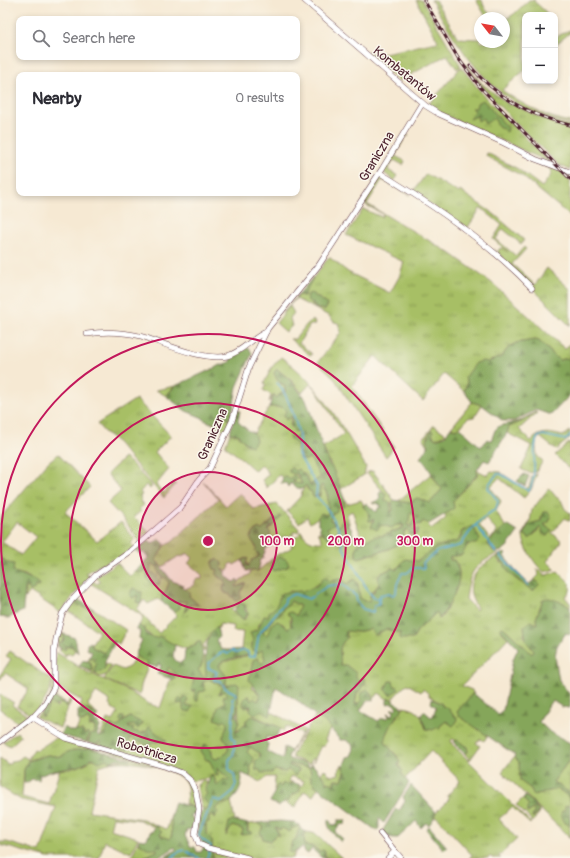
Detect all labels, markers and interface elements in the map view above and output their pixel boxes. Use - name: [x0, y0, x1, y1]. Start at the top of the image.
- north arrow: [474, 12, 510, 48]
- map controls: [522, 12, 558, 84]
- button: +: [522, 12, 558, 48]
- search box: [16, 16, 300, 60]
- icon: search: [30, 27, 52, 49]
- text: Search here: [62, 29, 135, 48]
- street label: Kombatantów: [370, 43, 439, 105]
- button: −: [522, 48, 558, 84]
- text: Nearby: [32, 88, 81, 109]
- text: 0 results: [235, 90, 284, 106]
- street label: Graniczna: [356, 129, 398, 184]
- street label: Graniczna: [194, 406, 231, 463]
- centre of rings: [201, 534, 215, 548]
- text: 100 m: [260, 534, 295, 549]
- text: 200 m: [328, 534, 365, 549]
- text: 300 m: [397, 534, 434, 549]
- street label: Robotnicza: [115, 734, 179, 768]

